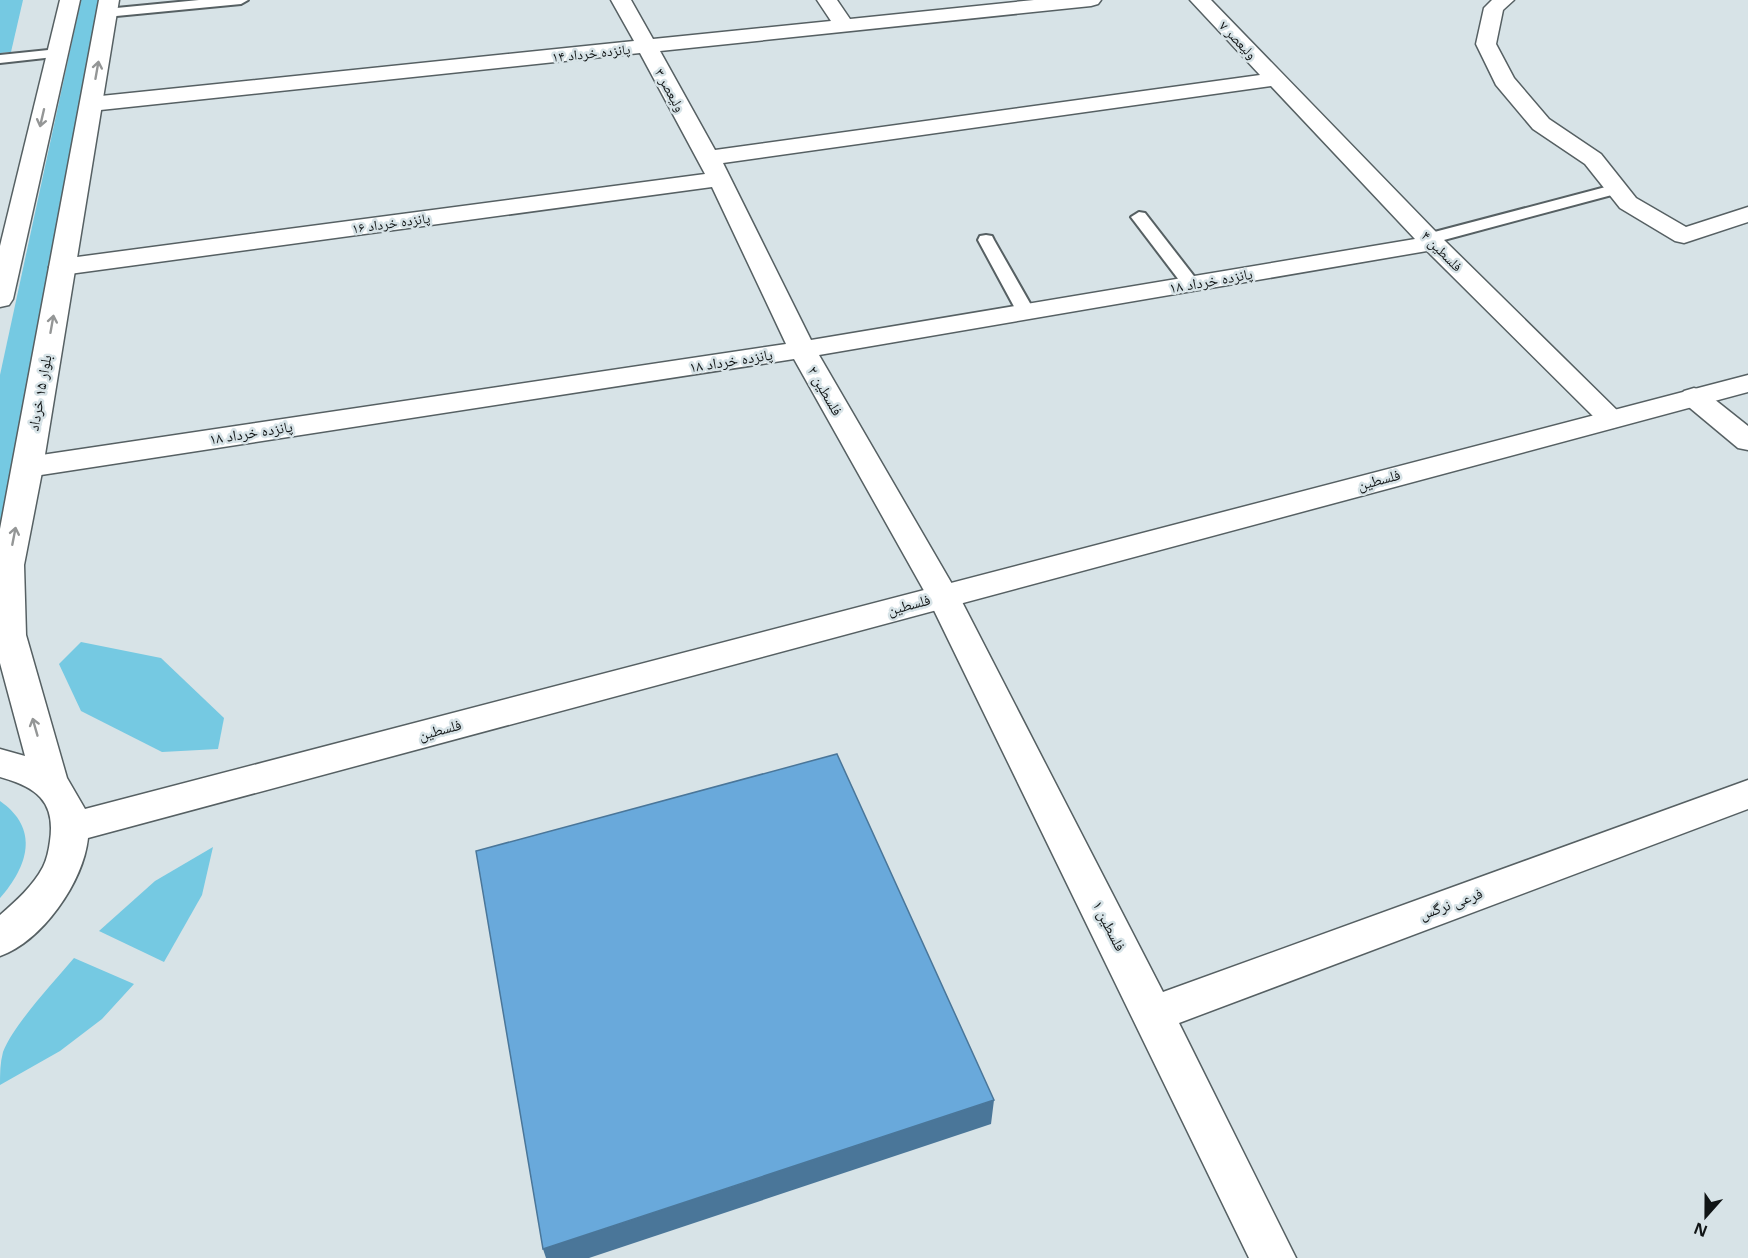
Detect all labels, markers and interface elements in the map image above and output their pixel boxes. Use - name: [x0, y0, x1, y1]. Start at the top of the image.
- street label: ولیعصر ۷: [1215, 16, 1261, 63]
- street label: پانزده خرداد ۱۴: [551, 39, 631, 66]
- one-way arrow: [91, 60, 102, 80]
- street label: ولیعصر ۳: [651, 65, 690, 115]
- one-way arrow: [36, 108, 47, 127]
- street label: پانزده خرداد ۱۶: [351, 208, 431, 238]
- street label: فلسطین ۴: [1418, 226, 1467, 275]
- street label: پانزده خرداد ۱۸: [1168, 263, 1254, 297]
- one-way arrow: [47, 315, 58, 334]
- street label: پانزده خرداد ۱۸: [688, 344, 774, 377]
- street label: بلوار ۱۵ خرداد: [22, 353, 56, 433]
- street label: فلسطین ۲: [803, 362, 848, 419]
- street label: پانزده خرداد ۱۸: [208, 416, 294, 449]
- street label: فلسطین: [1355, 464, 1403, 495]
- one-way arrow: [9, 527, 20, 547]
- street label: فلسطین: [885, 589, 933, 620]
- street label: فلسطین: [416, 714, 464, 745]
- one-way arrow: [29, 718, 40, 737]
- street label: فرعی نرگس: [1416, 882, 1485, 925]
- street label: فلسطین ۱: [1088, 897, 1131, 955]
- north arrow: [1676, 1186, 1736, 1246]
- text: N: [1691, 1217, 1711, 1243]

